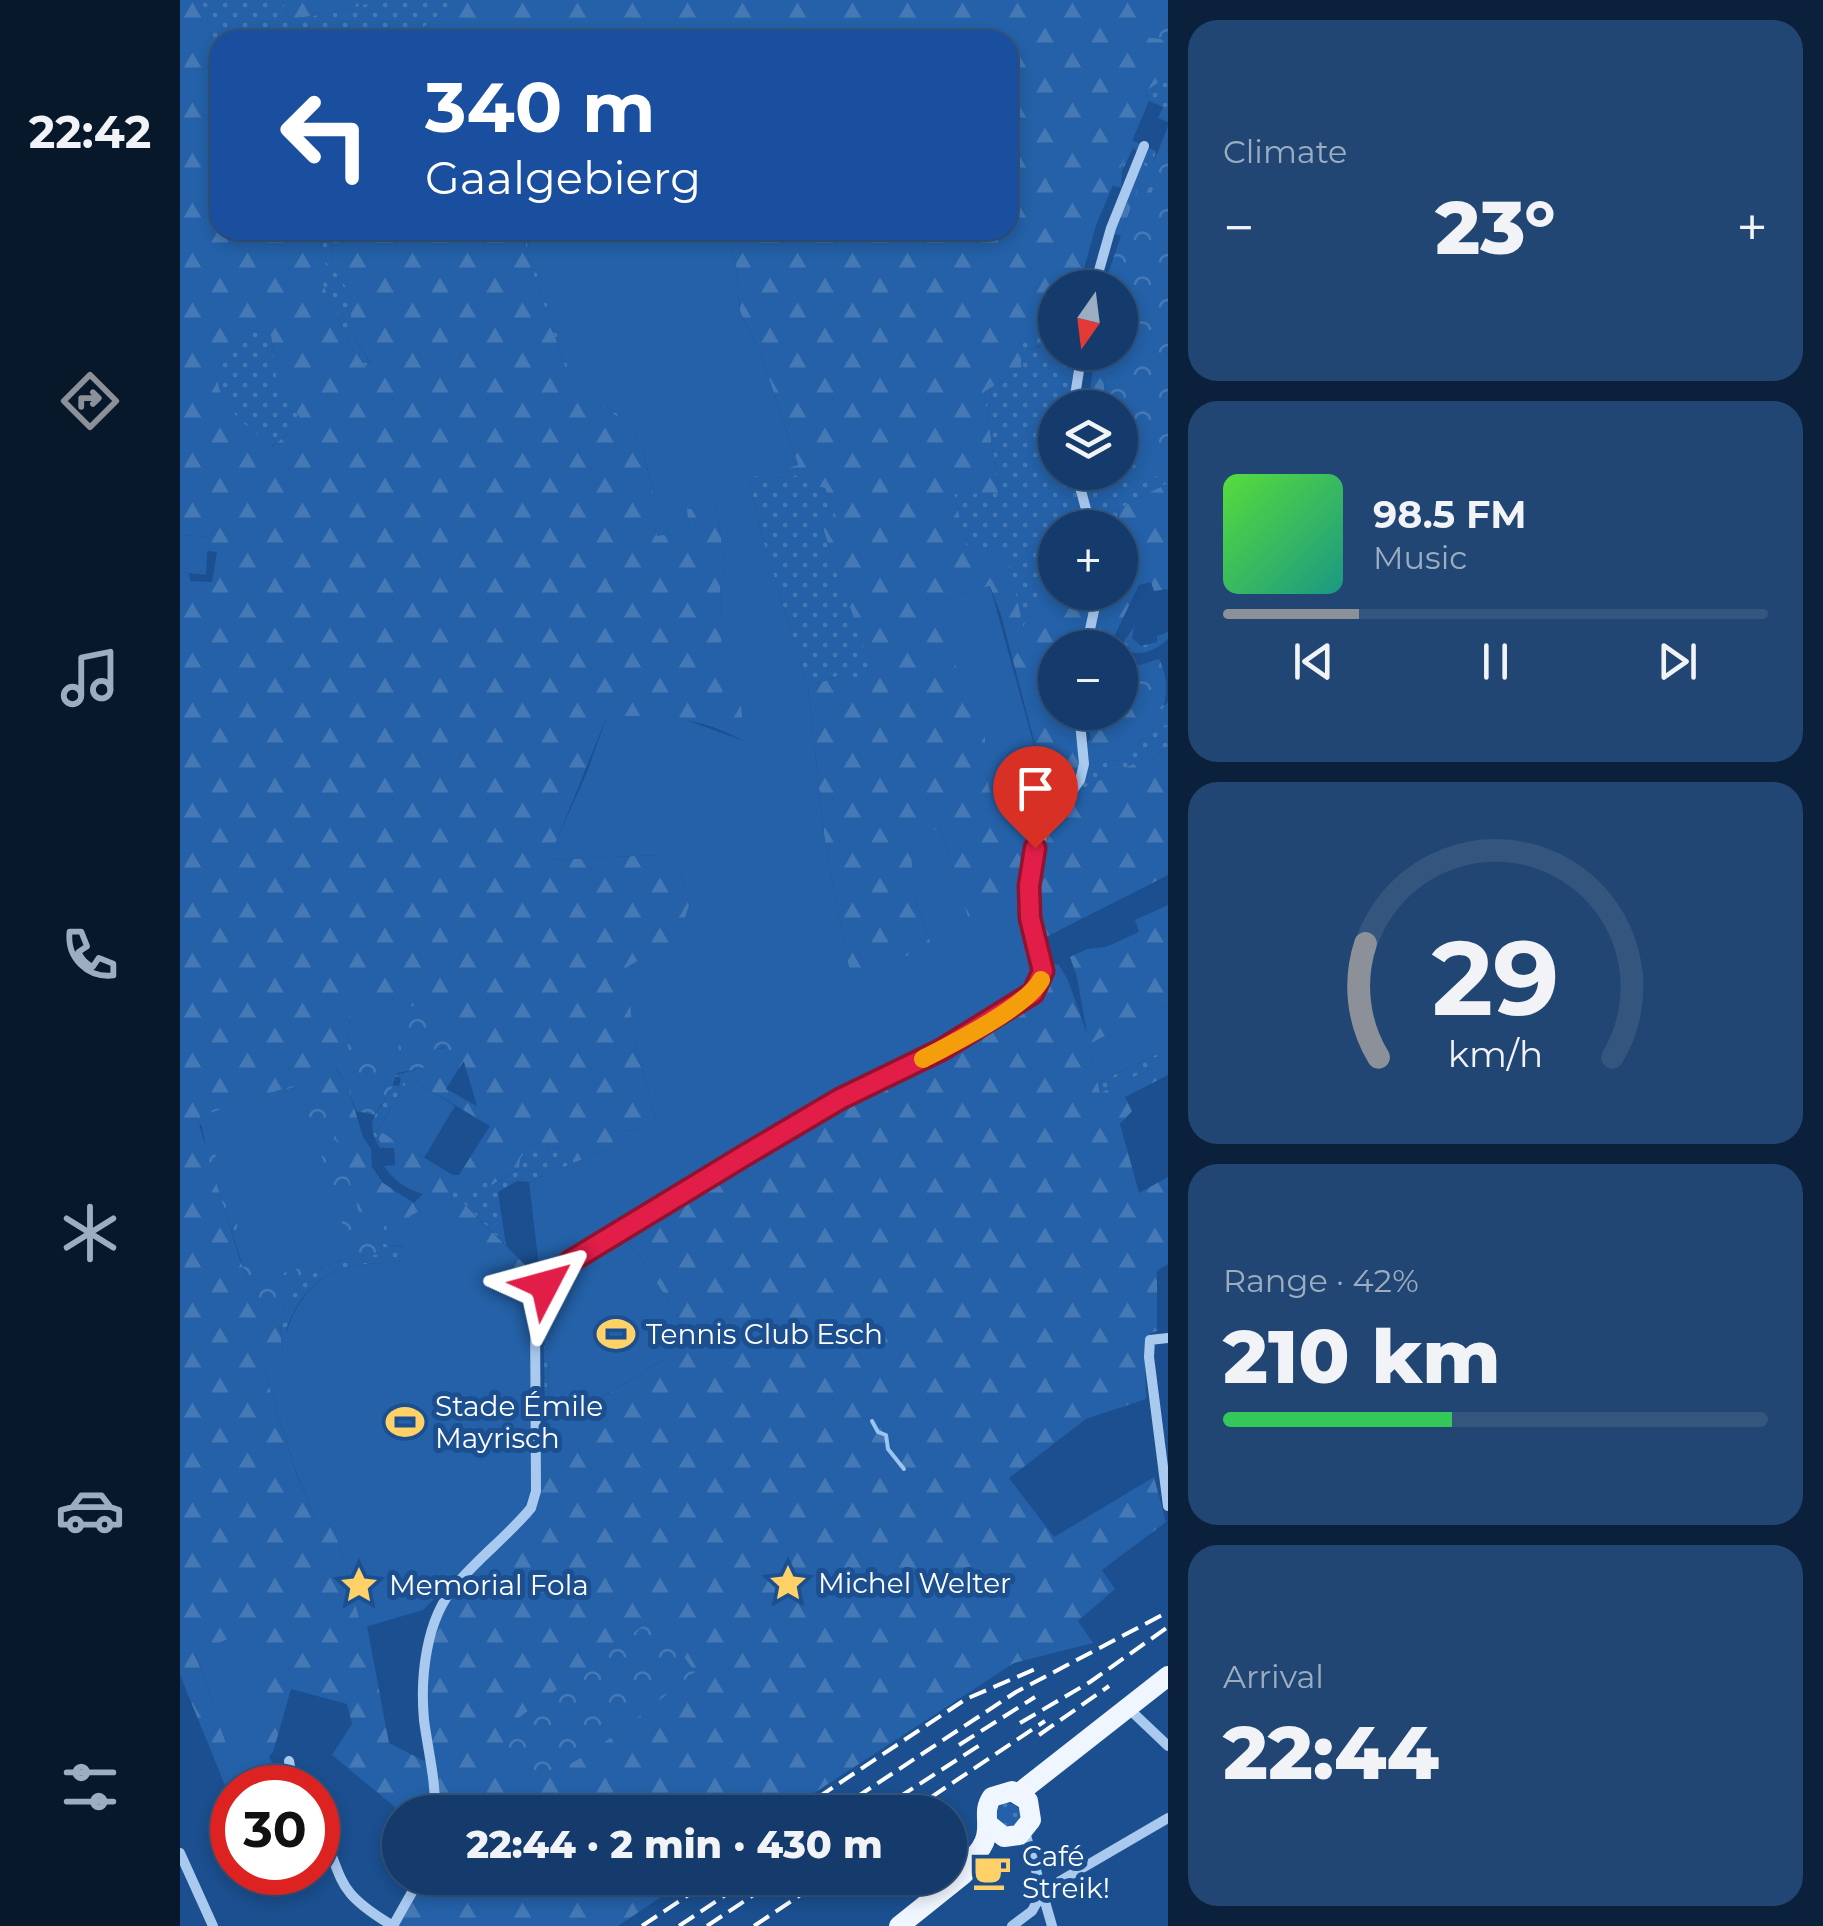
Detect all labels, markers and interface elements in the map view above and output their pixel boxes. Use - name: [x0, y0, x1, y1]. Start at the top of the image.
- text: 340 m: [425, 64, 655, 150]
- icon: left: [260, 70, 390, 200]
- text: 22:42: [29, 104, 151, 159]
- text: Climate: [1223, 132, 1347, 171]
- text: Gaalgebierg: [425, 150, 701, 205]
- text: 23°: [1435, 181, 1556, 273]
- text: −: [1223, 194, 1255, 261]
- text: +: [1736, 194, 1768, 261]
- north arrow: [1038, 270, 1138, 370]
- map controls: [1038, 270, 1138, 730]
- icon: directions: [55, 366, 125, 436]
- button: layers: [1038, 390, 1138, 490]
- text: 98.5 FM: [1373, 491, 1527, 538]
- button: +: [1038, 510, 1138, 610]
- text: Music: [1373, 538, 1467, 577]
- button: −: [1038, 630, 1138, 730]
- icon: previous: [1286, 634, 1341, 689]
- icon: pause: [1468, 634, 1523, 689]
- icon: next: [1650, 634, 1705, 689]
- icon: music: [55, 643, 125, 713]
- pin: [993, 746, 1078, 849]
- icon: arrive: [1008, 761, 1063, 816]
- text: 29: [1432, 914, 1559, 1041]
- icon: phone: [55, 920, 125, 990]
- text: km/h: [1448, 1032, 1543, 1076]
- icon: climate: [55, 1198, 125, 1268]
- position arrow: [493, 1233, 597, 1337]
- text: Range · 42%: [1223, 1261, 1419, 1300]
- text: 210 km: [1223, 1310, 1501, 1402]
- sports icon: Tennis Club Esch: [595, 1313, 637, 1355]
- place label: Tennis Club Esch: [646, 1317, 883, 1351]
- place label: Stade Émile Mayrisch: [435, 1389, 603, 1455]
- sports icon: Stade Émile Mayrisch: [384, 1401, 426, 1443]
- icon: car: [55, 1475, 125, 1545]
- place icon: Michel Welter: [767, 1562, 809, 1604]
- place icon: Memorial Fola: [338, 1564, 380, 1606]
- place label: Michel Welter: [818, 1566, 1011, 1600]
- place label: Memorial Fola: [389, 1568, 589, 1602]
- text: Arrival: [1223, 1657, 1324, 1696]
- text: 22:44: [1223, 1706, 1439, 1798]
- icon: filters: [55, 1752, 125, 1822]
- speed limit sign: 30: [210, 1765, 340, 1895]
- text: 22:44 · 2 min · 430 m: [466, 1821, 883, 1868]
- place label: Café Streik!: [1022, 1839, 1110, 1905]
- cafe icon: Café Streik!: [971, 1851, 1013, 1893]

